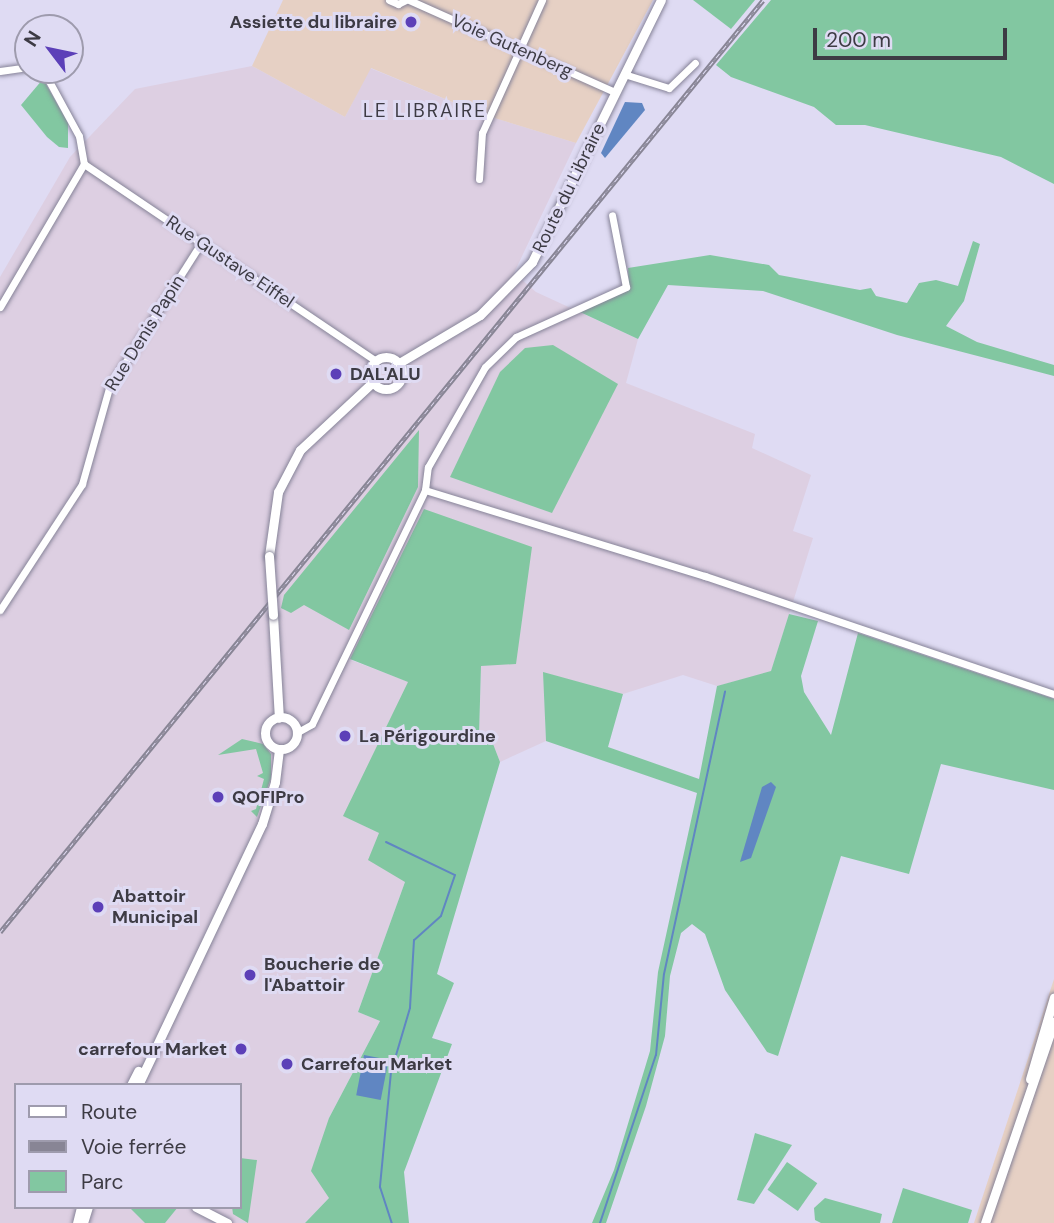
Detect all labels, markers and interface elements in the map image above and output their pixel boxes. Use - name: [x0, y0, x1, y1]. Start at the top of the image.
- street label: Voie Gutenberg: [448, 10, 576, 82]
- place label: Assiette du libraire: [229, 11, 397, 33]
- north arrow: [14, 14, 84, 84]
- marker: Assiette du libraire: [403, 14, 419, 30]
- scale bar: [816, 14, 1010, 58]
- text: N: [18, 26, 47, 51]
- text: 200 m: [826, 26, 891, 54]
- district label: LE LIBRAIRE: [364, 100, 486, 122]
- street label: Route du Libraire: [528, 120, 610, 256]
- street label: Rue Gustave Eiffel: [162, 211, 298, 313]
- street label: Rue Denis Papin: [101, 271, 189, 395]
- place label: DAL'ALU: [350, 363, 421, 385]
- marker: DAL'ALU: [328, 366, 344, 382]
- place label: La Périgourdine: [359, 725, 496, 747]
- marker: La Périgourdine: [337, 728, 353, 744]
- place label: QOFIPro: [232, 786, 304, 808]
- marker: QOFIPro: [210, 789, 226, 805]
- place label: Abattoir Municipal: [112, 886, 198, 928]
- marker: Abattoir Municipal: [90, 899, 106, 915]
- place label: Boucherie de l'Abattoir: [264, 954, 380, 996]
- marker: Boucherie de l'Abattoir: [242, 967, 258, 983]
- place label: carrefour Market: [78, 1038, 227, 1060]
- marker: carrefour Market: [233, 1041, 249, 1057]
- place label: Carrefour Market: [301, 1053, 452, 1075]
- marker: Carrefour Market: [279, 1056, 295, 1072]
- legend: [14, 1083, 242, 1209]
- text: Route: [81, 1098, 137, 1126]
- text: Voie ferrée: [81, 1133, 186, 1161]
- text: Parc: [81, 1168, 124, 1196]

